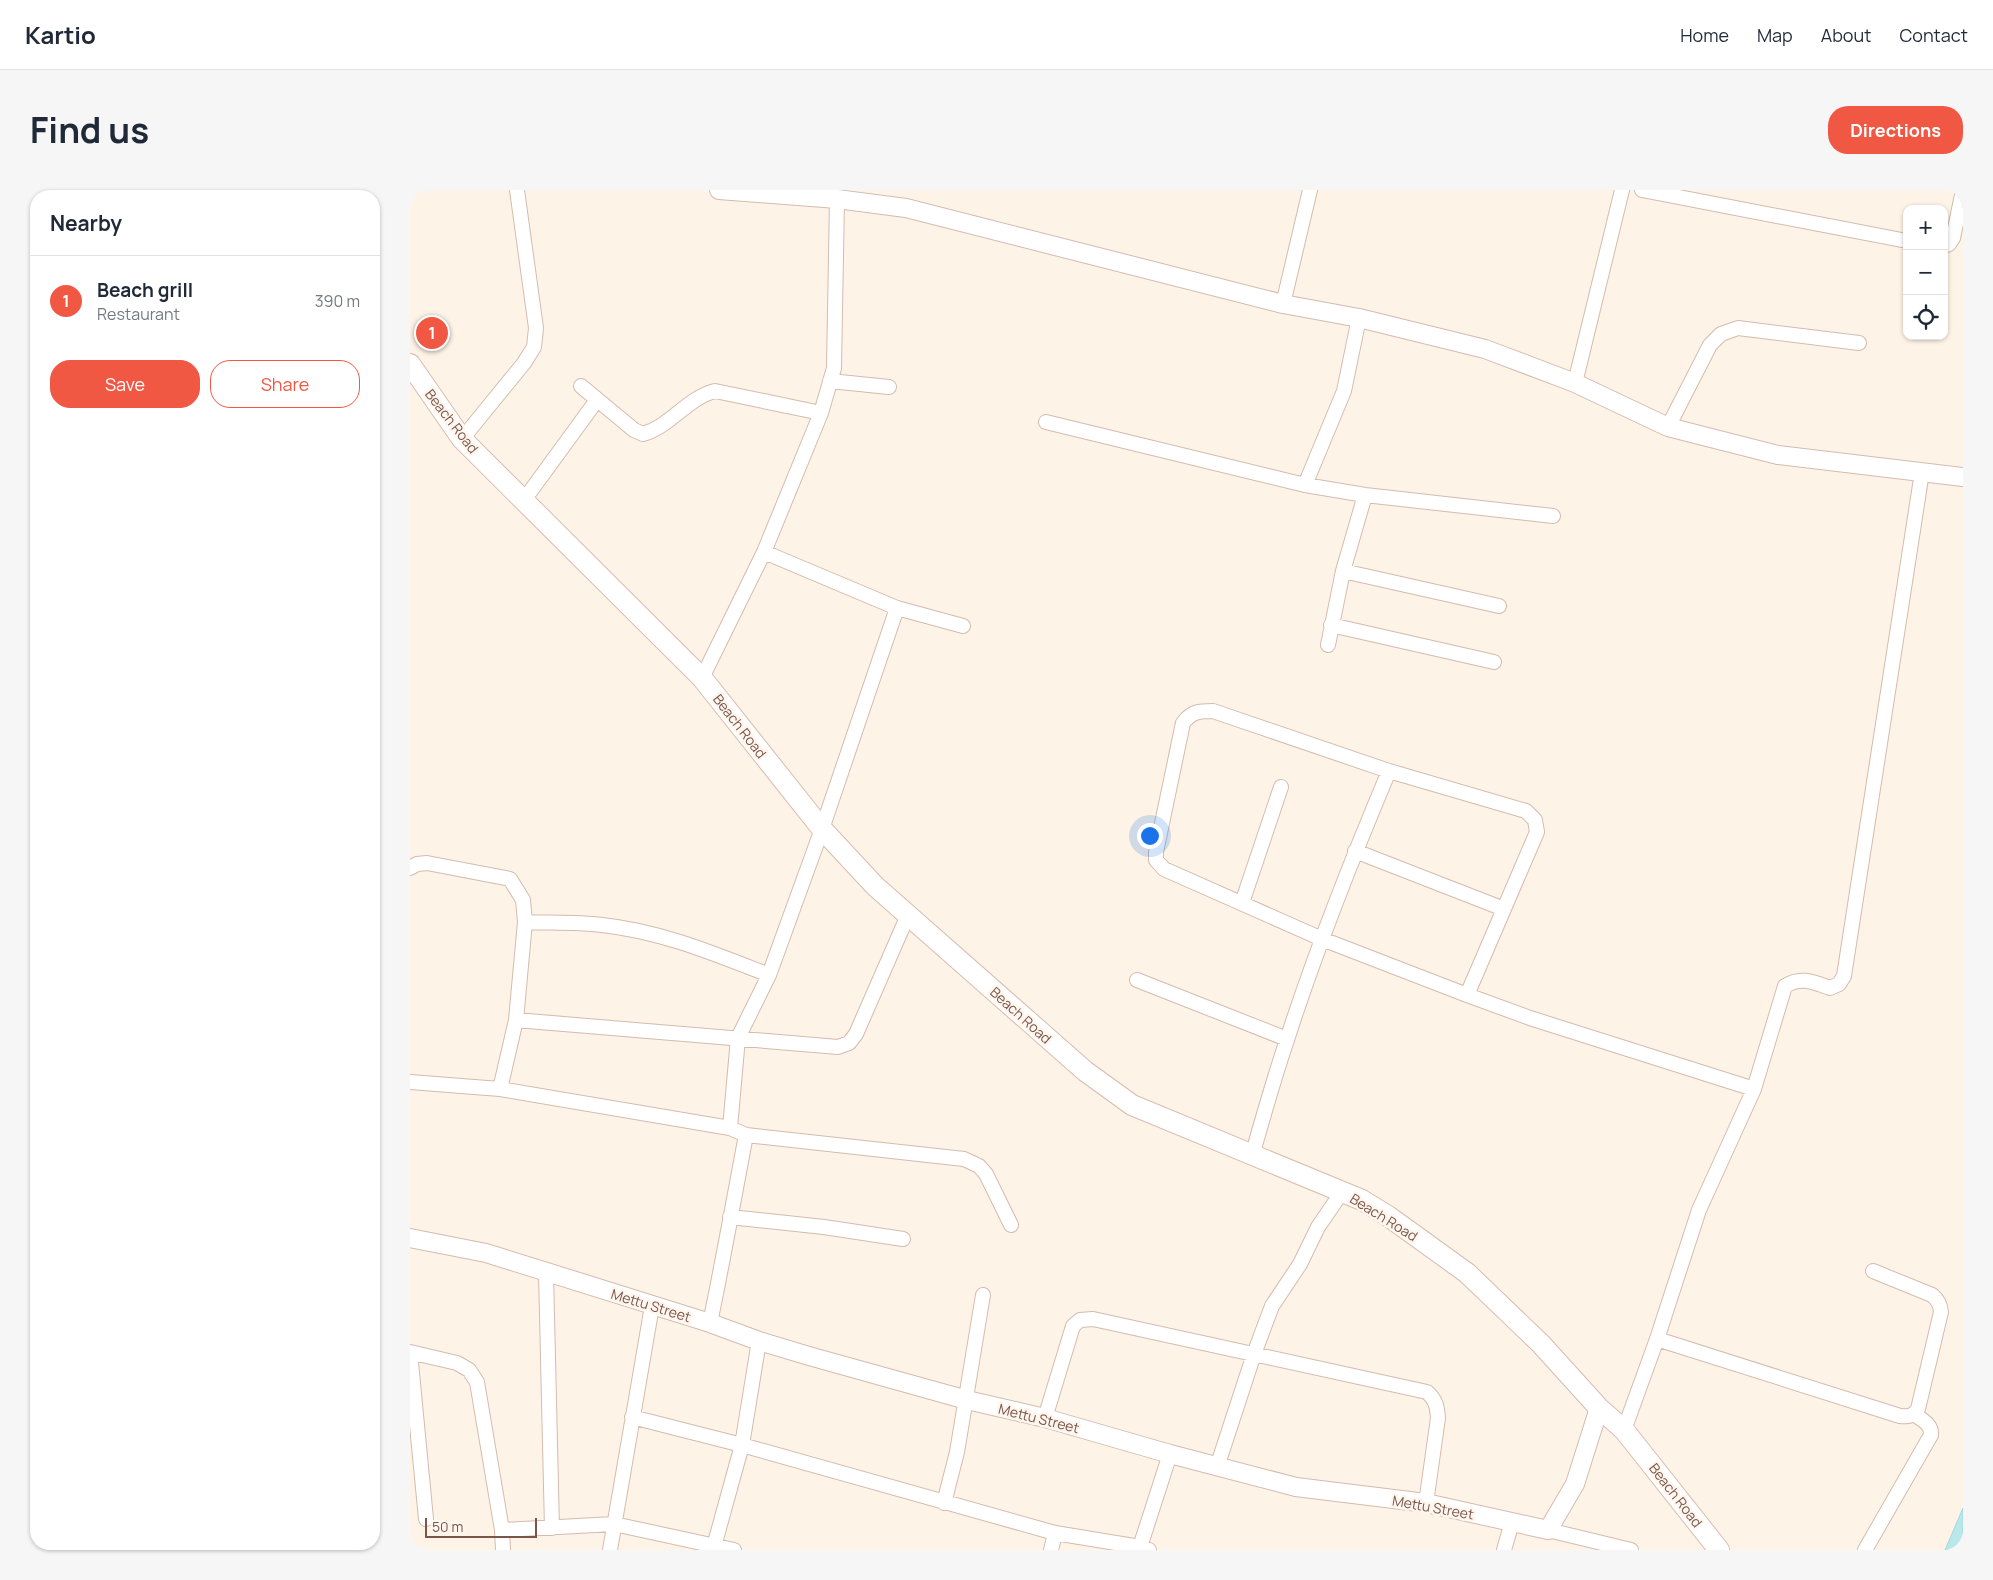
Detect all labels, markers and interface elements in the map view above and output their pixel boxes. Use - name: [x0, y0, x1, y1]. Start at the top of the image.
- text: Kartio: [25, 18, 96, 51]
- text: Home: [1680, 23, 1729, 47]
- text: Map: [1757, 23, 1793, 47]
- text: About: [1821, 23, 1871, 47]
- text: Contact: [1899, 23, 1968, 47]
- text: Find us: [30, 106, 149, 154]
- button: Directions: [1828, 106, 1963, 154]
- map controls: [1903, 205, 1948, 340]
- button: +: [1903, 205, 1948, 250]
- text: Nearby: [50, 209, 122, 237]
- button: −: [1903, 250, 1948, 295]
- text: Beach grill: [97, 277, 193, 303]
- text: 1: [62, 290, 70, 312]
- text: 390 m: [315, 290, 360, 312]
- button: locate: [1903, 295, 1948, 340]
- text: Restaurant: [97, 303, 180, 325]
- pin: 1: [416, 314, 448, 352]
- button: Save: [50, 360, 200, 408]
- button: Share: [210, 360, 360, 408]
- street label: Beach Road: [421, 385, 483, 457]
- street label: Beach Road: [709, 690, 771, 762]
- your location: [1137, 823, 1163, 849]
- street label: Beach Road: [986, 982, 1056, 1048]
- street label: Beach Road: [1347, 1189, 1421, 1245]
- street label: Mettu Street: [609, 1284, 694, 1326]
- street label: Mettu Street: [997, 1399, 1082, 1437]
- street label: Beach Road: [1645, 1459, 1707, 1531]
- street label: Mettu Street: [1391, 1490, 1476, 1524]
- scale bar: [425, 1515, 538, 1538]
- text: 50 m: [432, 1517, 463, 1536]

